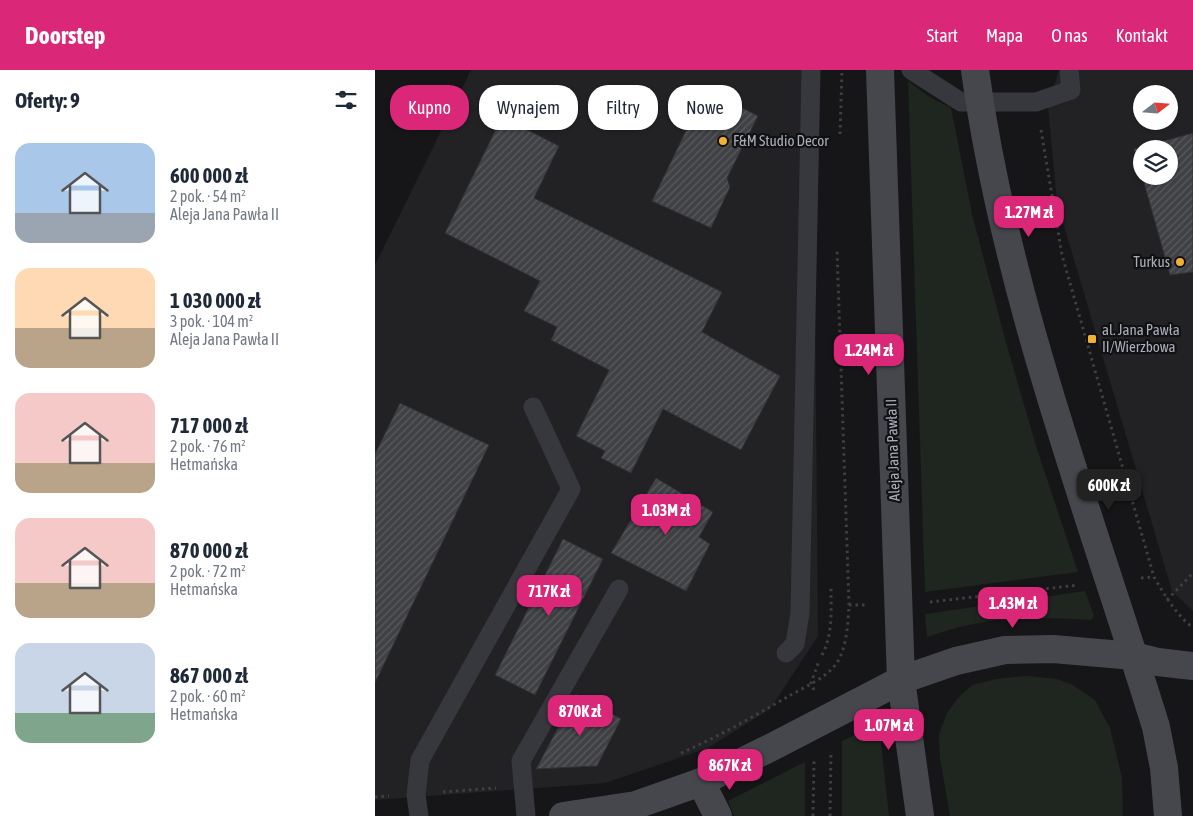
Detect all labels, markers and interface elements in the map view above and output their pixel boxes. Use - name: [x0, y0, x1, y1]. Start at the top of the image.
- text: Doorstep: [25, 22, 106, 49]
- text: Start: [926, 25, 958, 46]
- text: Mapa: [986, 25, 1023, 46]
- text: O nas: [1051, 25, 1088, 46]
- text: Kontakt: [1116, 25, 1168, 46]
- chip: Kupno: [390, 85, 469, 130]
- chip: Wynajem: [479, 85, 578, 130]
- chip: Filtry: [588, 85, 658, 130]
- chip: Nowe: [668, 85, 742, 130]
- north arrow: [1133, 85, 1177, 130]
- map controls: [1133, 85, 1178, 185]
- icon: filters: [332, 86, 360, 114]
- text: Oferty: 9: [15, 88, 80, 112]
- place label: F&M Studio Decor: [733, 132, 829, 149]
- marker: F&M Studio Decor: [717, 135, 729, 147]
- button: layers: [1133, 140, 1178, 185]
- icon: home: [55, 163, 115, 223]
- text: 600 000 zł: [170, 163, 248, 187]
- text: 2 pok. · 54 m²: [170, 187, 246, 205]
- pin: 1.27M zł: [977, 196, 1081, 238]
- text: 1.27M zł: [1005, 203, 1053, 221]
- text: Aleja Jana Pawła II: [170, 205, 279, 223]
- place label: Turkus: [1133, 253, 1170, 270]
- marker: Turkus: [1174, 256, 1186, 268]
- icon: home: [55, 288, 115, 348]
- text: 1 030 000 zł: [170, 288, 261, 312]
- text: 3 pok. · 104 m²: [170, 312, 253, 330]
- place label: al. Jana Pawła II/Wierzbowa: [1102, 321, 1180, 355]
- text: Aleja Jana Pawła II: [170, 330, 279, 348]
- marker: al. Jana Pawła II/Wierzbowa: [1086, 333, 1098, 345]
- pin: 1.24M zł: [817, 334, 921, 376]
- text: 1.24M zł: [845, 341, 893, 359]
- street label: Aleja Jana Pawła II: [882, 399, 903, 501]
- icon: home: [55, 413, 115, 473]
- text: 717 000 zł: [170, 413, 248, 437]
- text: 2 pok. · 76 m²: [170, 437, 246, 455]
- text: Hetmańska: [170, 455, 238, 473]
- pin: 600K zł: [1063, 468, 1155, 511]
- text: 600K zł: [1088, 476, 1130, 494]
- pin: 1.03M zł: [614, 494, 718, 536]
- text: 1.03M zł: [642, 501, 690, 519]
- icon: home: [55, 538, 115, 598]
- text: 870 000 zł: [170, 538, 248, 562]
- text: 2 pok. · 72 m²: [170, 562, 246, 580]
- pin: 717K zł: [503, 574, 595, 617]
- text: Hetmańska: [170, 580, 238, 598]
- text: 717K zł: [528, 582, 570, 600]
- pin: 1.43M zł: [961, 586, 1065, 629]
- text: 1.43M zł: [989, 594, 1037, 612]
- icon: home: [55, 663, 115, 723]
- text: 867 000 zł: [170, 663, 248, 687]
- text: 2 pok. · 60 m²: [170, 687, 246, 705]
- pin: 870K zł: [534, 694, 626, 737]
- text: 870K zł: [559, 702, 601, 720]
- text: Hetmańska: [170, 705, 238, 723]
- pin: 1.07M zł: [837, 708, 941, 751]
- text: 1.07M zł: [865, 716, 913, 734]
- pin: 867K zł: [684, 748, 776, 791]
- text: 867K zł: [709, 756, 751, 774]

